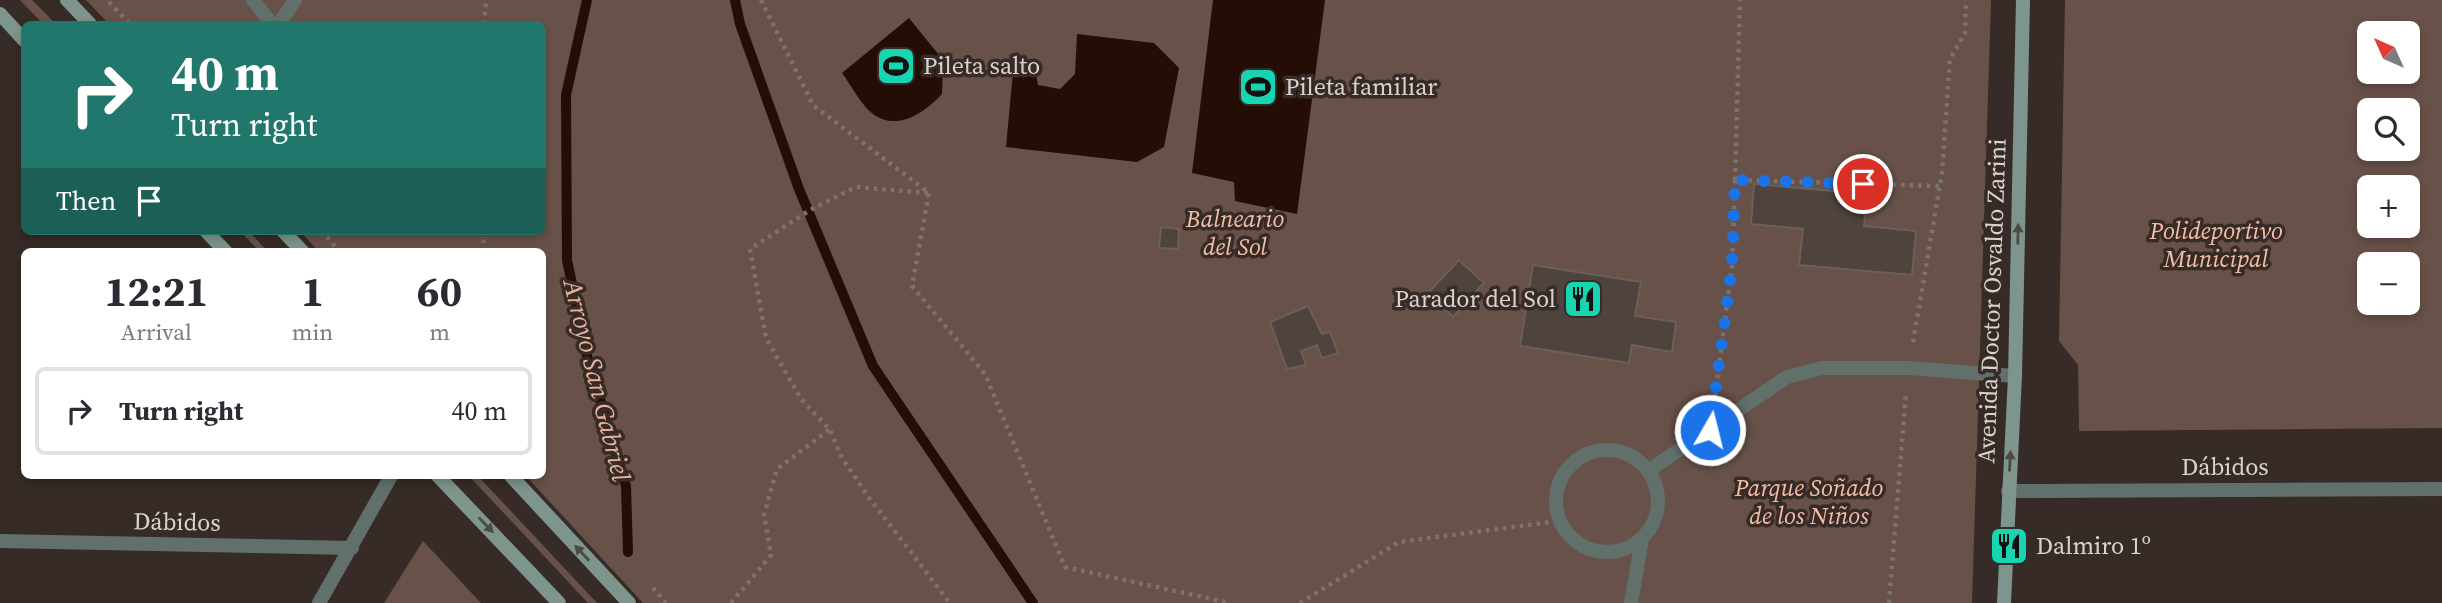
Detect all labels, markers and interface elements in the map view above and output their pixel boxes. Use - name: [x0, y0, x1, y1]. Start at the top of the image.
- north arrow: [2357, 21, 2420, 84]
- map controls: [2357, 21, 2420, 315]
- text: 40 m: [171, 39, 279, 106]
- sports icon: Pileta salto: [875, 45, 917, 87]
- icon: right: [56, 49, 147, 140]
- place label: Pileta salto: [923, 49, 1040, 82]
- sports icon: Pileta familiar: [1237, 66, 1279, 108]
- place label: Pileta familiar: [1285, 70, 1437, 103]
- button: search: [2357, 98, 2420, 161]
- text: Turn right: [171, 103, 317, 147]
- street label: Avenida Doctor Osvaldo Zarini: [1969, 138, 2014, 464]
- pin: [1833, 154, 1893, 214]
- icon: arrive: [1844, 165, 1882, 203]
- button: +: [2357, 175, 2420, 238]
- icon: arrive: [130, 182, 168, 220]
- text: Then: [56, 183, 116, 219]
- park label: Balneario del Sol: [1185, 202, 1285, 263]
- park label: Polideportivo Municipal: [2148, 214, 2283, 275]
- one-way arrow: [2012, 223, 2023, 245]
- button: −: [2357, 252, 2420, 315]
- text: 12:21: [105, 262, 208, 320]
- text: 1: [301, 262, 324, 320]
- text: 60: [417, 262, 462, 320]
- water label: Arroyo San Gabriel: [554, 273, 640, 486]
- restaurant icon: Parador del Sol: [1562, 278, 1604, 320]
- place label: Parador del Sol: [1394, 282, 1556, 315]
- text: Arrival: [121, 316, 192, 348]
- text: min: [292, 316, 333, 348]
- text: m: [429, 316, 450, 348]
- icon: right: [60, 392, 98, 430]
- text: Turn right: [119, 393, 243, 429]
- text: 40 m: [452, 393, 507, 429]
- position arrow: [1673, 393, 1747, 467]
- one-way arrow: [2005, 450, 2016, 472]
- street label: Dábidos: [2181, 450, 2269, 483]
- park label: Parque Soñado de los Niños: [1734, 471, 1883, 532]
- street label: Dábidos: [133, 504, 221, 539]
- one-way arrow: [477, 517, 494, 534]
- restaurant icon: Dalmiro 1º: [1988, 525, 2030, 567]
- place label: Dalmiro 1º: [2036, 529, 2151, 562]
- one-way arrow: [574, 544, 590, 562]

